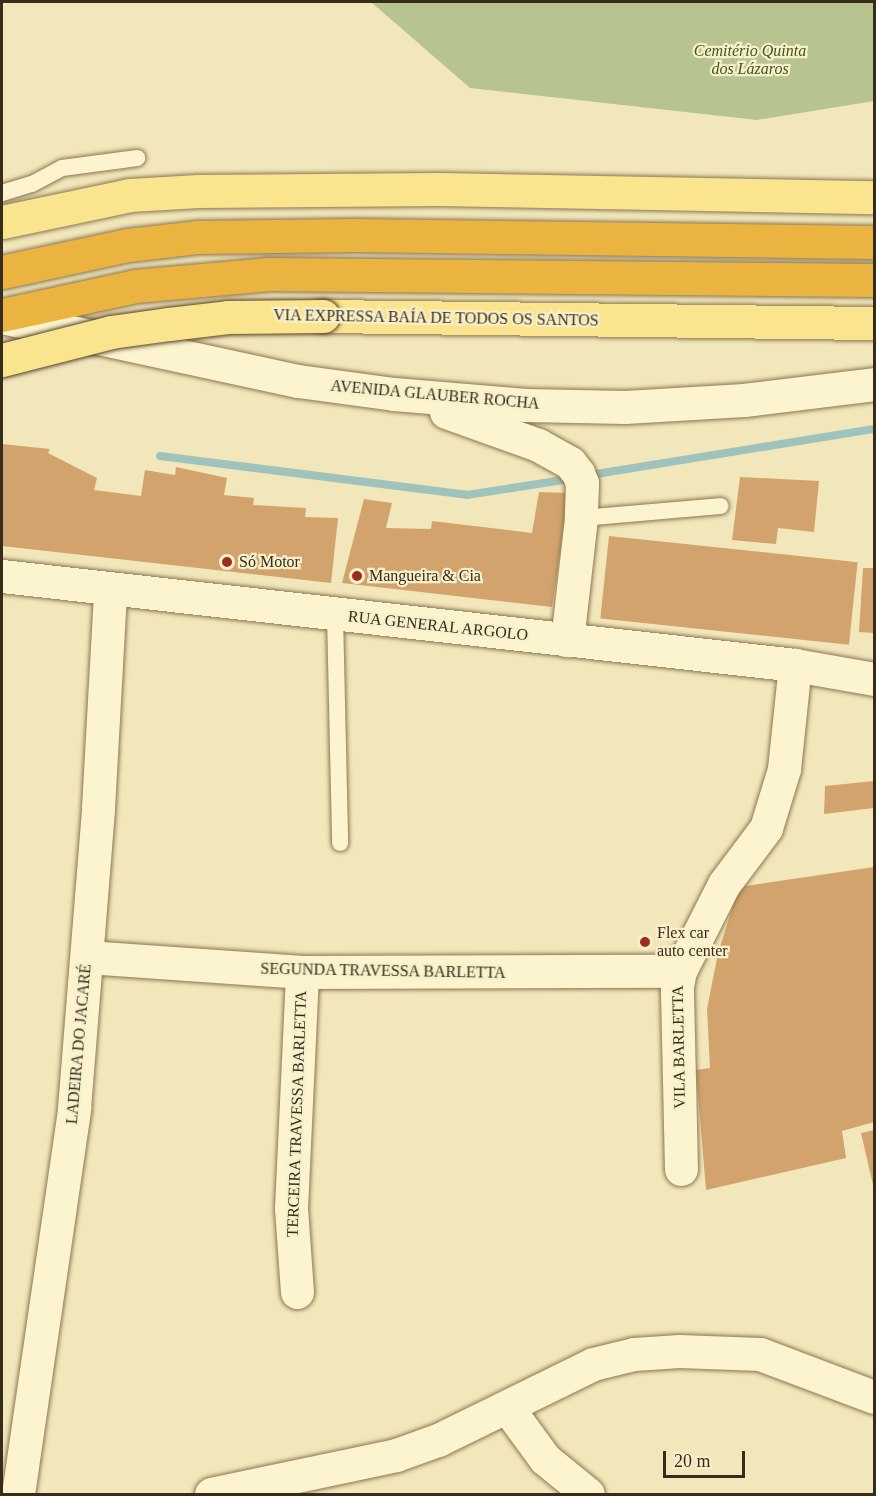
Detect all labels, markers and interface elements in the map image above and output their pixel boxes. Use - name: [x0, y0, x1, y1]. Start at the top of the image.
- park label: Cemitério Quinta dos Lázaros: [694, 41, 806, 79]
- street label: VIA EXPRESSA BAÍA DE TODOS OS SANTOS: [272, 306, 600, 330]
- street label: AVENIDA GLAUBER ROCHA: [329, 376, 541, 414]
- place label: Só Motor: [239, 552, 300, 572]
- marker: Só Motor: [220, 555, 234, 569]
- place label: Mangueira & Cia: [369, 566, 481, 586]
- marker: Mangueira & Cia: [350, 569, 364, 583]
- street label: RUA GENERAL ARGOLO: [346, 607, 530, 645]
- place label: Flex car auto center: [657, 923, 728, 961]
- marker: Flex car auto center: [638, 935, 652, 949]
- street label: SEGUNDA TRAVESSA BARLETTA: [259, 959, 507, 983]
- street label: LADEIRA DO JACARÉ: [62, 963, 96, 1125]
- street label: VILA BARLETTA: [668, 985, 690, 1109]
- street label: TERCEIRA TRAVESSA BARLETTA: [283, 989, 311, 1239]
- scale bar: [666, 1439, 748, 1477]
- text: 20 m: [674, 1451, 711, 1471]

